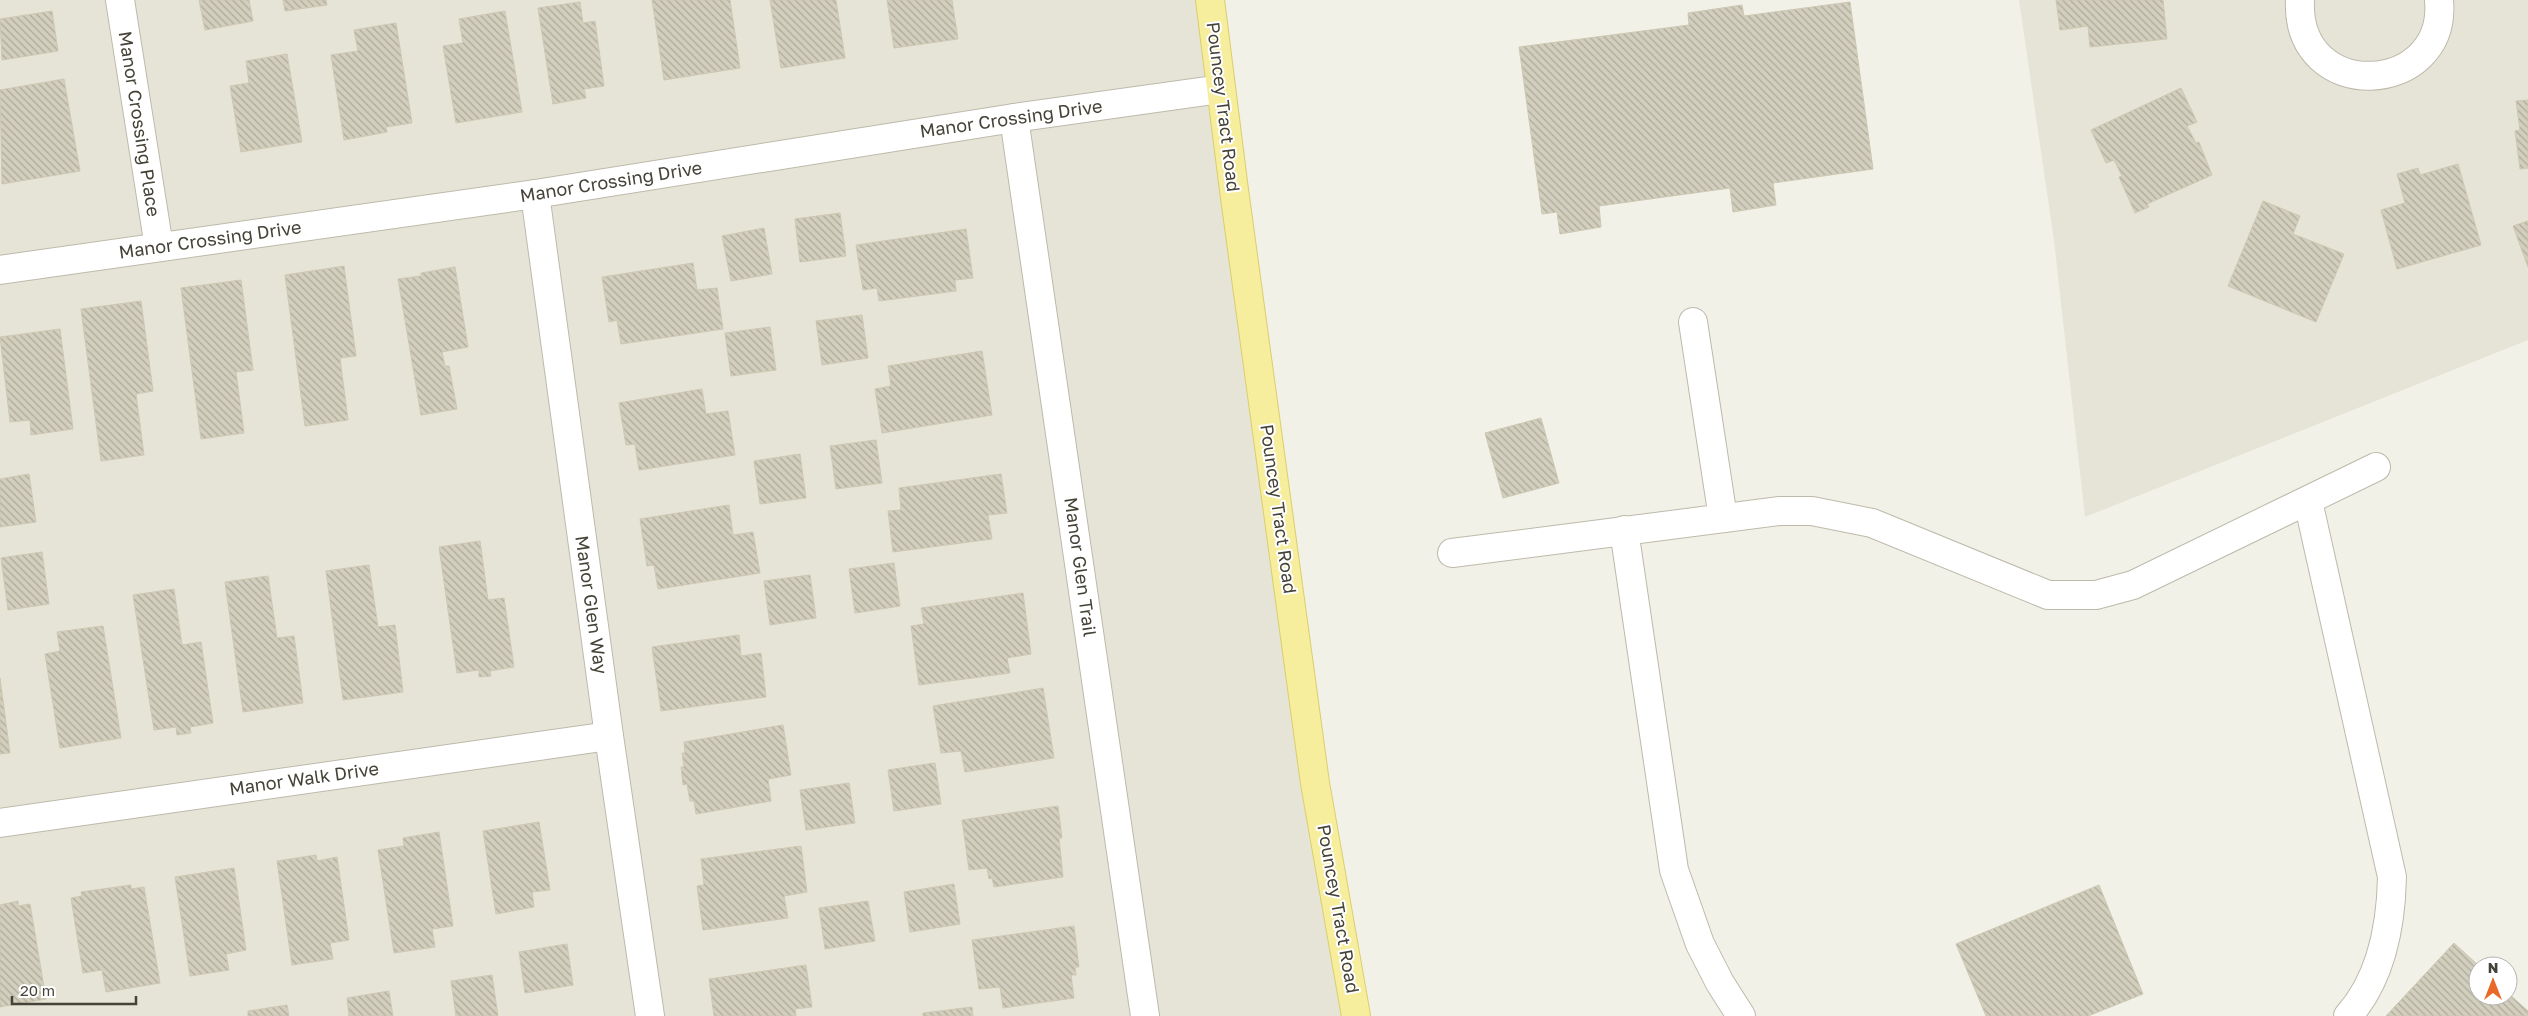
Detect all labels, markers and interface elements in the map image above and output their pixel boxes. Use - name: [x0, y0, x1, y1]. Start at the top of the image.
- street label: Pouncey Tract Road: [1203, 21, 1245, 193]
- street label: Manor Crossing Place: [114, 30, 166, 218]
- street label: Manor Crossing Drive: [918, 94, 1104, 142]
- street label: Manor Crossing Drive: [518, 156, 703, 206]
- street label: Manor Crossing Drive: [117, 215, 303, 263]
- street label: Pouncey Tract Road: [1256, 423, 1302, 595]
- street label: Manor Glen Trail: [1060, 496, 1102, 638]
- street label: Manor Glen Way: [571, 534, 613, 676]
- street label: Manor Walk Drive: [228, 757, 380, 799]
- street label: Pouncey Tract Road: [1313, 823, 1365, 995]
- north arrow: [2468, 956, 2518, 1006]
- text: N: [2488, 959, 2498, 976]
- scale bar: [12, 974, 136, 1006]
- text: 20 m: [20, 981, 55, 999]

